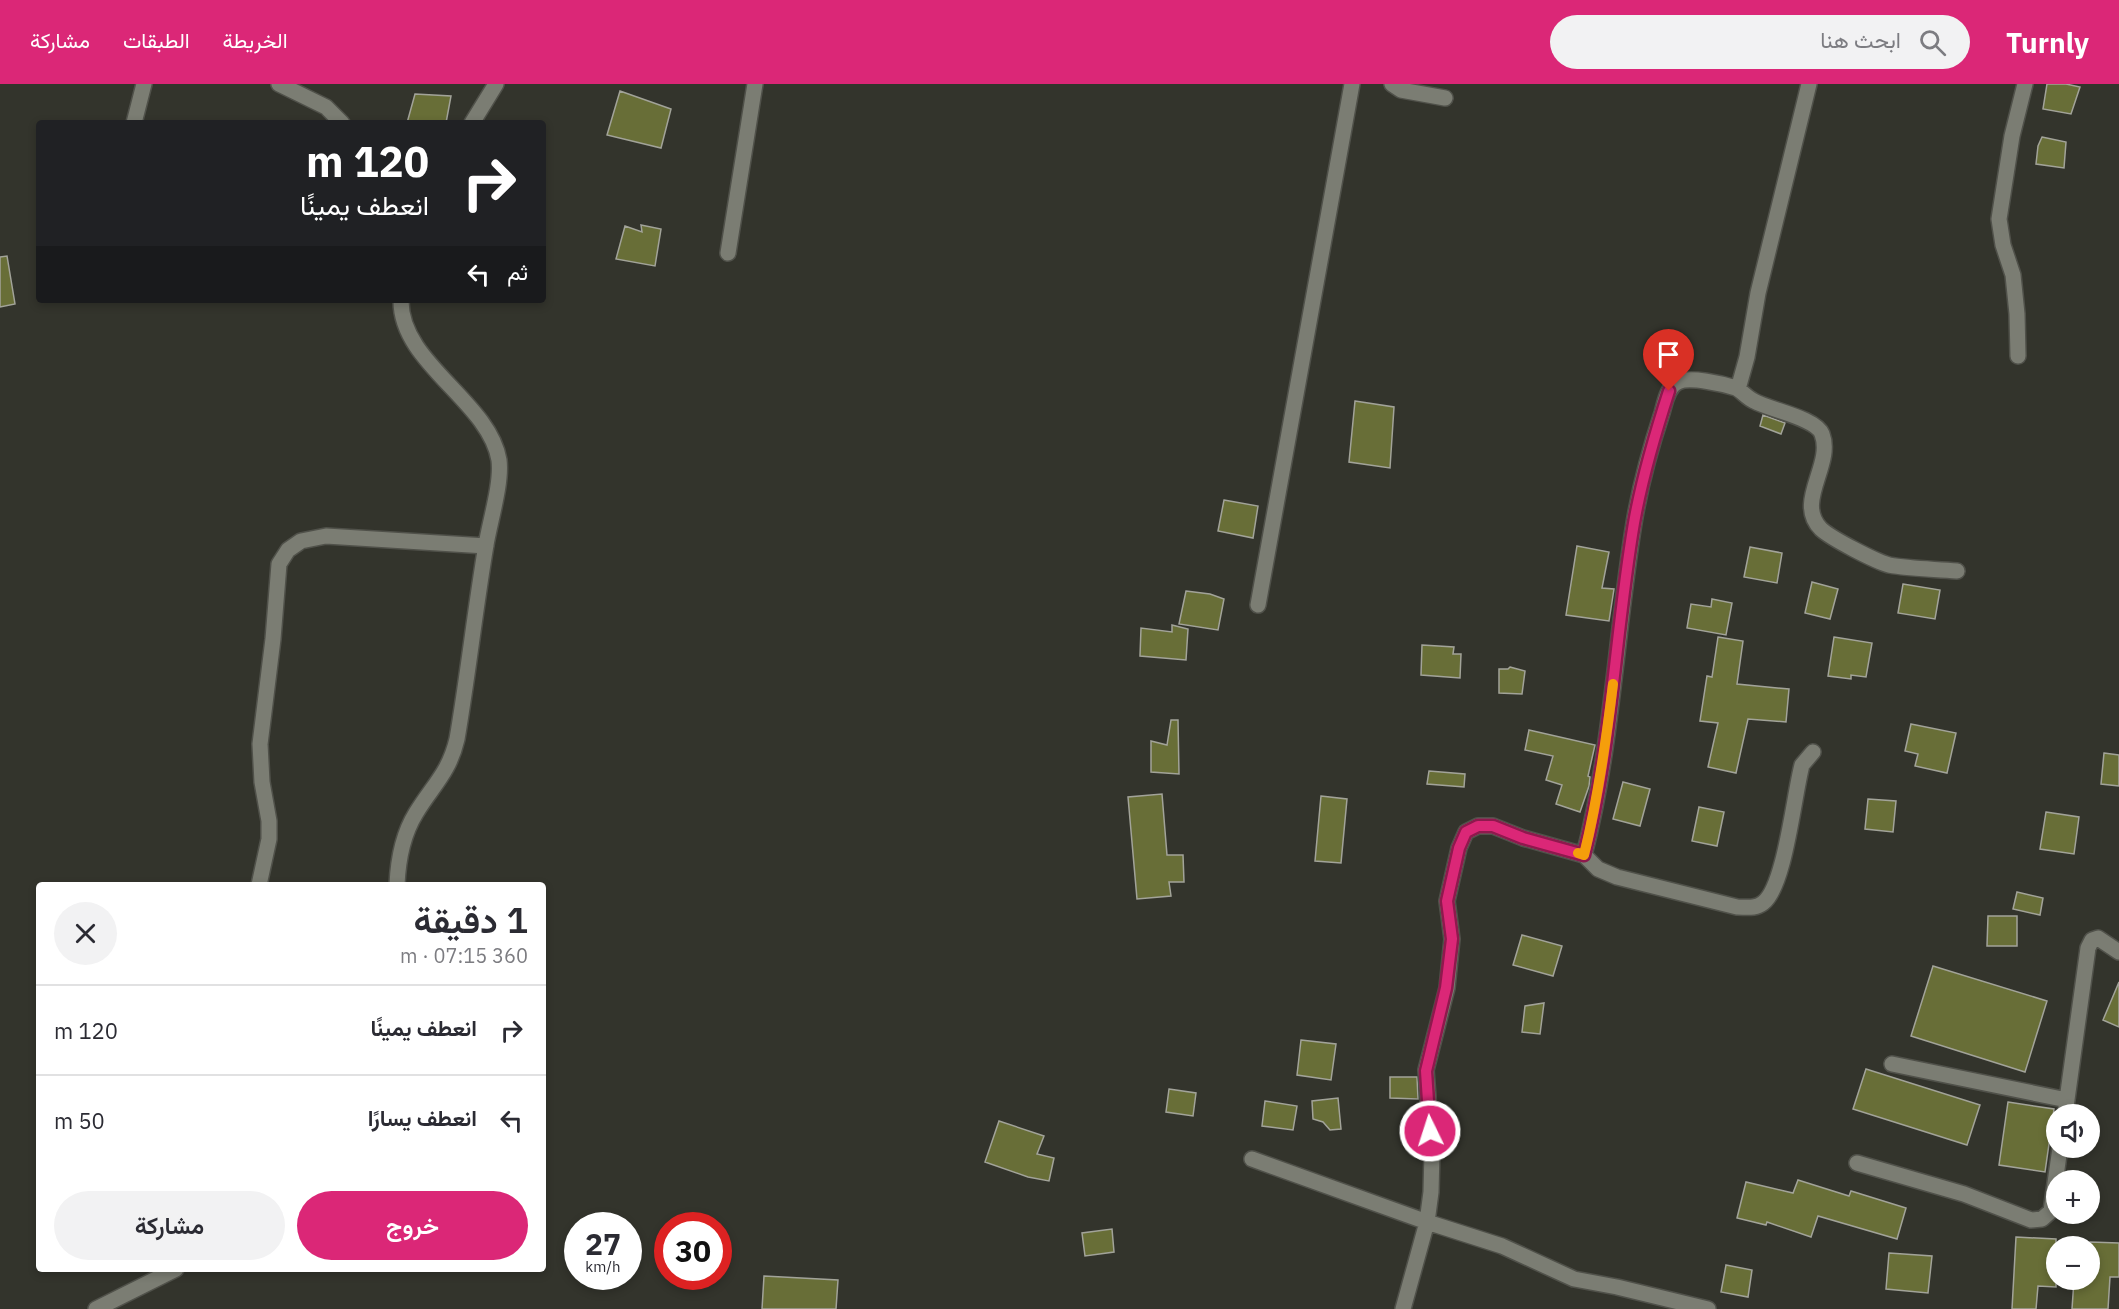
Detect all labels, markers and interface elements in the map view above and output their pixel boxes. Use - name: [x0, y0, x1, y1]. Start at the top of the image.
- search box: [1550, 15, 1970, 69]
- text: Turnly: [2006, 24, 2089, 61]
- text: ابحث هنا: [1820, 25, 1901, 54]
- text: مشاركة: [30, 26, 90, 54]
- text: الطبقات: [123, 26, 190, 54]
- text: الخريطة: [223, 26, 288, 54]
- icon: search: [1916, 26, 1949, 59]
- text: 120 m: [306, 134, 429, 189]
- icon: right: [450, 144, 528, 222]
- text: انعطف يمينًا: [300, 187, 429, 222]
- text: ثم: [507, 257, 528, 286]
- icon: left: [462, 258, 495, 291]
- pin: [1643, 329, 1694, 391]
- icon: arrive: [1652, 338, 1685, 371]
- text: 1 دقيقة: [413, 896, 528, 943]
- button: close: [54, 902, 117, 965]
- text: 360 m · 07:15: [400, 942, 528, 969]
- text: انعطف يمينًا: [370, 1013, 477, 1042]
- icon: right: [495, 1014, 528, 1047]
- text: 120 m: [54, 1016, 118, 1045]
- position arrow: [1398, 1099, 1462, 1163]
- text: انعطف يسارًا: [368, 1103, 477, 1132]
- icon: left: [495, 1104, 528, 1137]
- map controls: [2046, 1104, 2100, 1290]
- button: sound: [2046, 1104, 2100, 1158]
- text: 50 m: [54, 1106, 105, 1135]
- button: +: [2046, 1170, 2100, 1224]
- button: مشاركة: [54, 1191, 285, 1260]
- button: خروج: [297, 1191, 528, 1260]
- speed limit sign: 30: [654, 1212, 732, 1290]
- text: 27: [585, 1224, 621, 1263]
- button: −: [2046, 1236, 2100, 1290]
- text: km/h: [585, 1257, 621, 1276]

